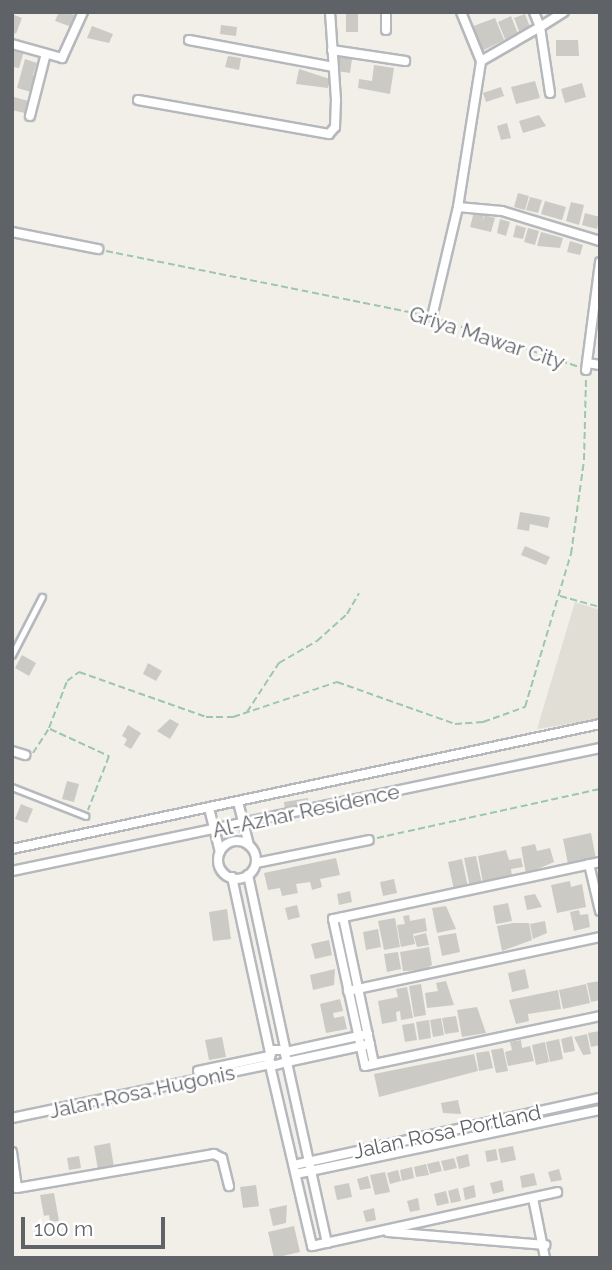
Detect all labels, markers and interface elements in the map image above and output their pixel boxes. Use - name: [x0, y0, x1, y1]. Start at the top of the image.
- street label: Griya Mawar City: [406, 301, 568, 375]
- street label: Al-Azhar Residence: [210, 779, 402, 843]
- street label: Jalan Rosa Hugonis: [47, 1060, 237, 1124]
- street label: Jalan Rosa Portland: [351, 1100, 543, 1164]
- scale bar: [24, 1204, 168, 1248]
- text: 100 m: [34, 1216, 93, 1241]

